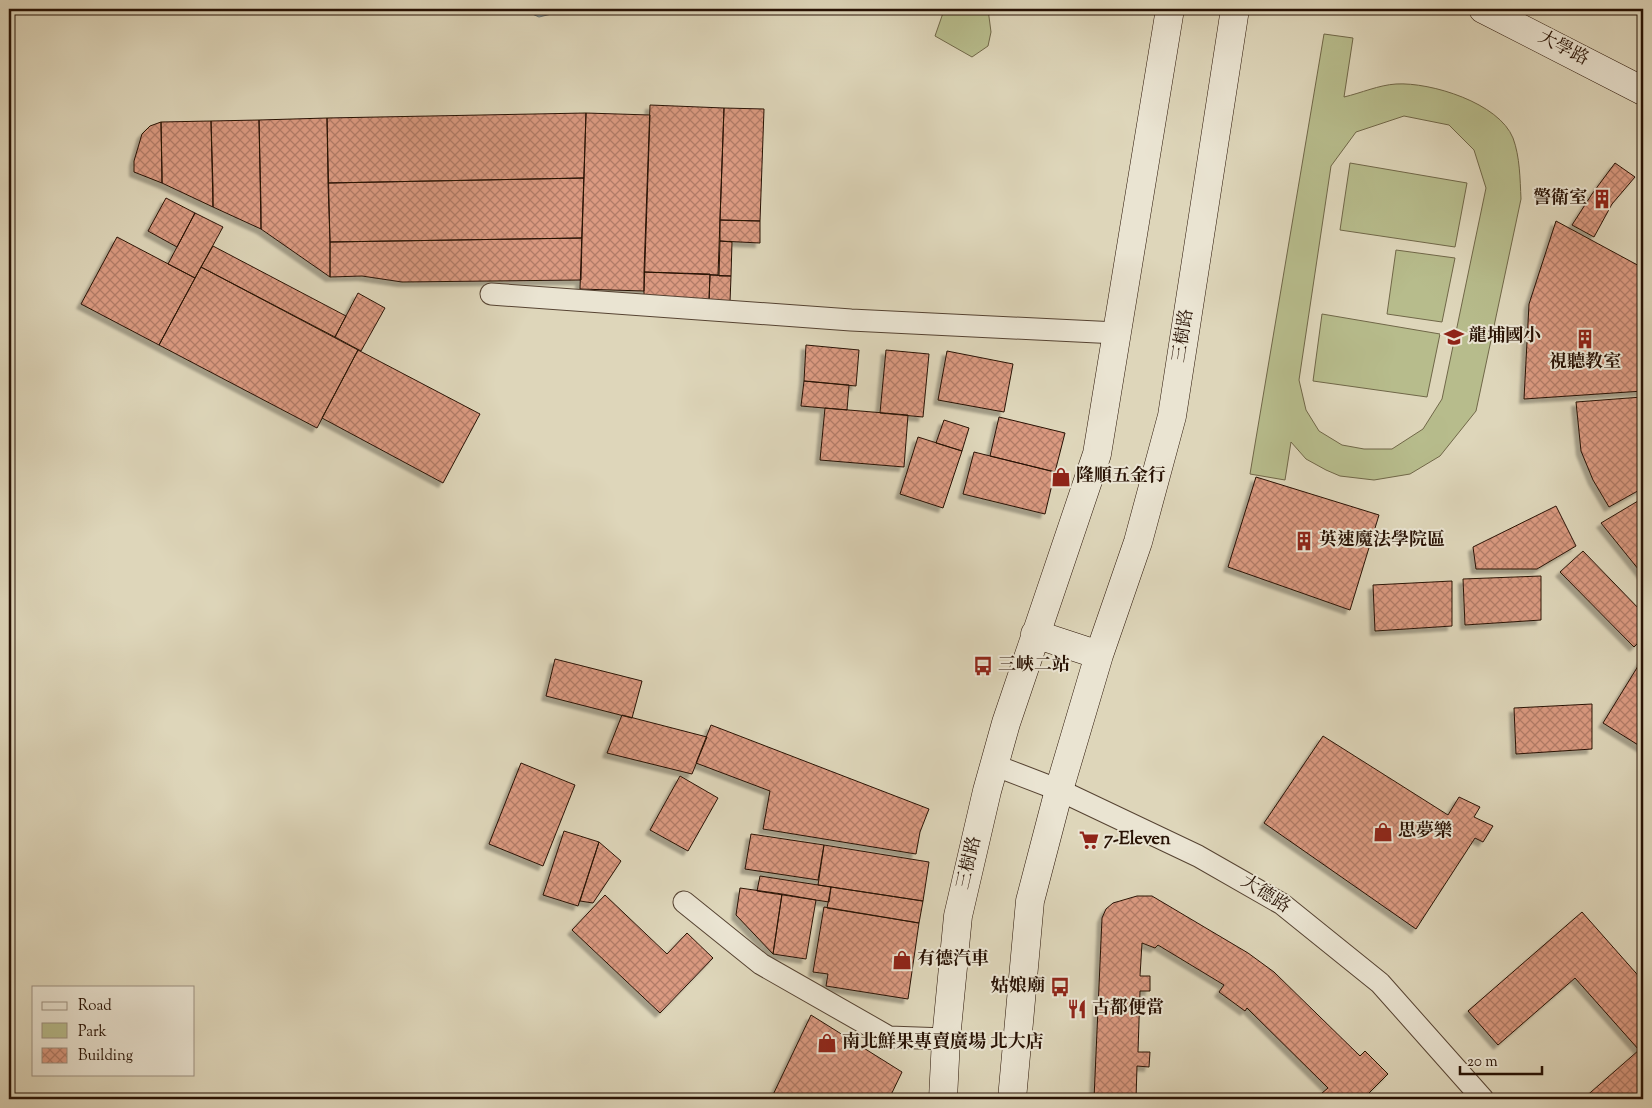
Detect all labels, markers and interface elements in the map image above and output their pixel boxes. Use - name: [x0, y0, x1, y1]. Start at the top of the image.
- street label: 大學路: [1533, 25, 1593, 73]
- place label: 警衛室: [1533, 186, 1587, 212]
- building icon: 警衛室: [1591, 188, 1613, 210]
- street label: 三樹路: [1167, 307, 1201, 365]
- place label: 龍埔國小: [1469, 324, 1541, 350]
- school or university icon: 龍埔國小: [1443, 326, 1465, 348]
- building icon: 視聽教室: [1574, 328, 1596, 350]
- place label: 視聽教室: [1549, 350, 1621, 376]
- place label: 隆順五金行: [1076, 464, 1166, 490]
- shop icon: 隆順五金行: [1050, 466, 1072, 488]
- place label: 英速魔法學院區: [1319, 528, 1445, 554]
- building icon: 英速魔法學院區: [1293, 530, 1315, 552]
- place label: 三峽二站: [998, 653, 1070, 679]
- bus stop icon: 三峽二站: [972, 655, 994, 677]
- place label: 思夢樂: [1398, 819, 1452, 845]
- shop icon: 思夢樂: [1372, 821, 1394, 843]
- place label: 7-Eleven: [1104, 827, 1171, 853]
- supermarket icon: 7-Eleven: [1078, 829, 1100, 851]
- street label: 三樹路: [951, 834, 989, 892]
- street label: 大德路: [1235, 870, 1295, 920]
- place label: 有德汽車: [917, 947, 989, 973]
- shop icon: 有德汽車: [891, 949, 913, 971]
- place label: 姑娘廟: [991, 974, 1045, 1000]
- bus stop icon: 姑娘廟: [1049, 976, 1071, 998]
- legend: [32, 986, 195, 1076]
- text: Road: [78, 996, 112, 1017]
- place label: 古都便當: [1092, 996, 1164, 1022]
- restaurant icon: 古都便當: [1066, 998, 1088, 1020]
- text: Park: [78, 1022, 107, 1043]
- place label: 南北鮮果專賣廣場 北大店: [842, 1030, 1044, 1056]
- shop icon: 南北鮮果專賣廣場 北大店: [816, 1032, 838, 1054]
- scale bar: [1460, 1043, 1542, 1075]
- text: Building: [78, 1046, 133, 1067]
- text: 20 m: [1467, 1052, 1498, 1073]

